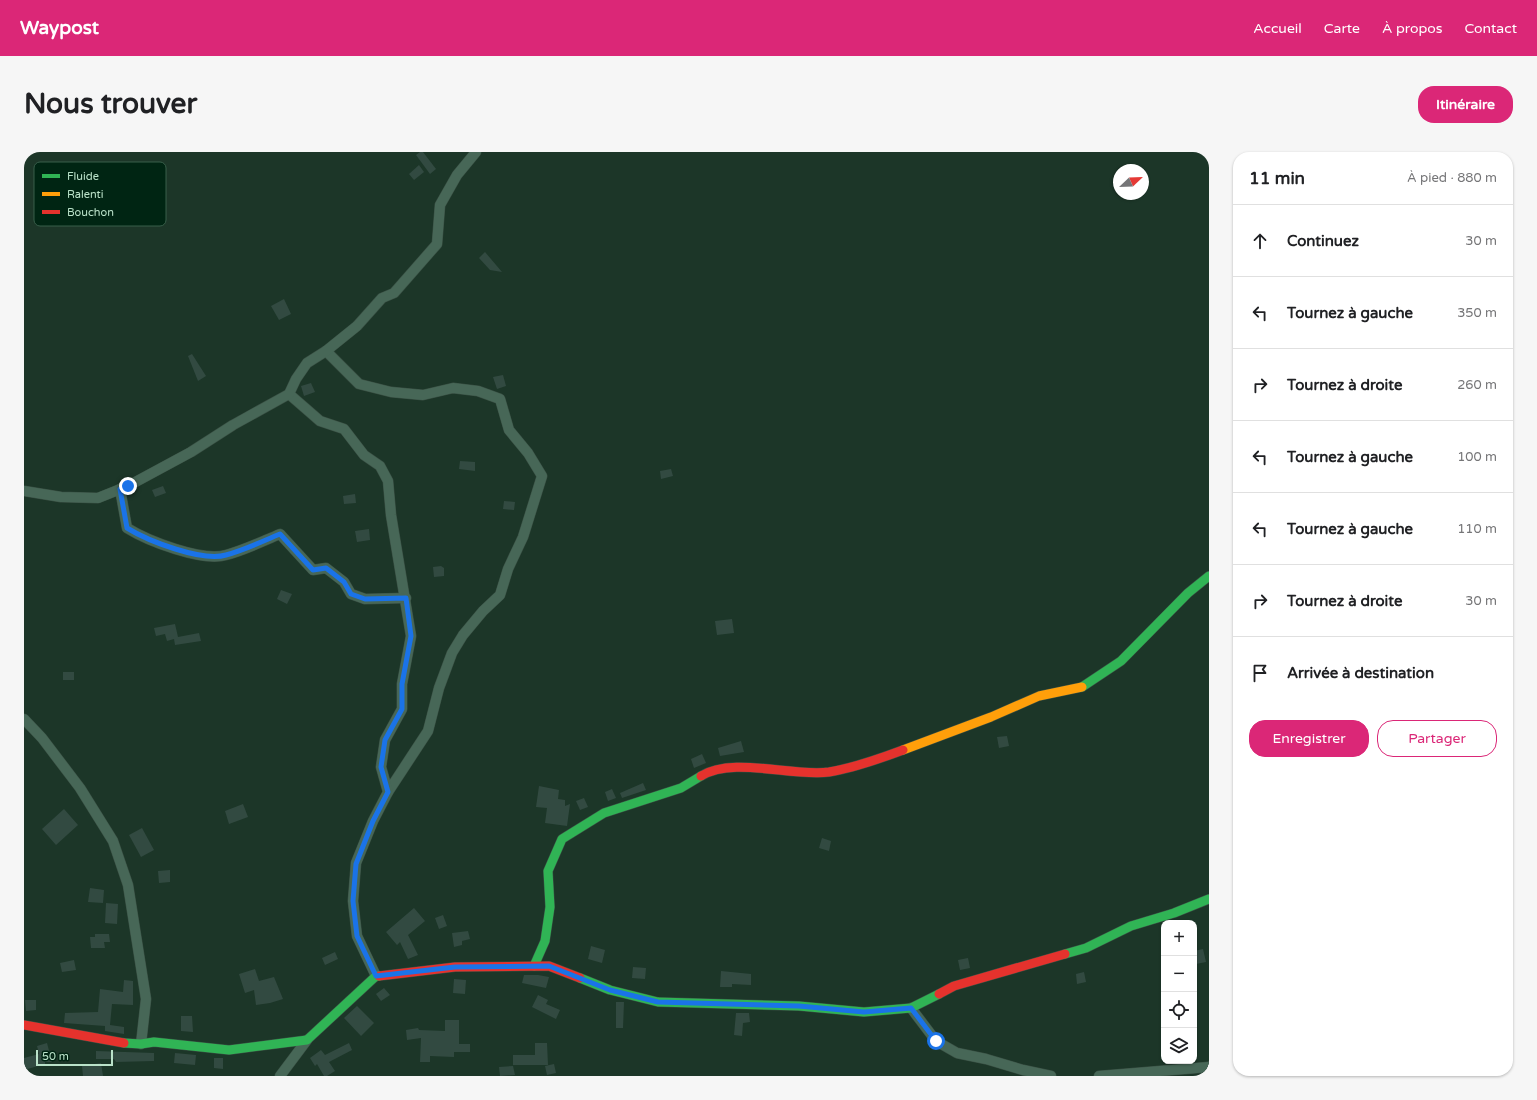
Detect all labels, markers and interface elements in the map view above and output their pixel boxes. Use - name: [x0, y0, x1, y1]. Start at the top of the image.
- text: Waypost: [20, 17, 99, 39]
- text: Accueil: [1253, 20, 1302, 37]
- text: Carte: [1324, 20, 1360, 37]
- text: À propos: [1382, 20, 1443, 37]
- text: Contact: [1465, 20, 1517, 37]
- button: Itinéraire: [1418, 86, 1513, 123]
- text: Nous trouver: [24, 87, 197, 121]
- legend: [34, 162, 166, 226]
- north arrow: [1113, 164, 1149, 200]
- text: 11 min: [1249, 168, 1305, 189]
- text: Fluide: [67, 170, 99, 183]
- text: À pied · 880 m: [1407, 170, 1497, 186]
- text: Ralenti: [67, 188, 104, 201]
- text: Bouchon: [67, 206, 114, 219]
- icon: ahead: [1249, 230, 1271, 252]
- text: Continuez: [1287, 232, 1359, 250]
- text: 30 m: [1465, 233, 1497, 249]
- icon: left: [1249, 302, 1271, 324]
- text: Tournez à gauche: [1287, 304, 1413, 322]
- text: 350 m: [1457, 305, 1497, 321]
- icon: right: [1249, 374, 1271, 396]
- text: Tournez à droite: [1287, 376, 1402, 394]
- text: 260 m: [1457, 377, 1497, 393]
- icon: left: [1249, 446, 1271, 468]
- text: Tournez à gauche: [1287, 448, 1413, 466]
- text: 100 m: [1457, 449, 1497, 465]
- route end: [119, 477, 137, 495]
- icon: left: [1249, 518, 1271, 540]
- text: Tournez à gauche: [1287, 520, 1413, 538]
- text: 110 m: [1457, 521, 1497, 537]
- icon: right: [1249, 590, 1271, 612]
- text: Tournez à droite: [1287, 592, 1402, 610]
- text: 30 m: [1465, 593, 1497, 609]
- icon: arrive: [1249, 662, 1271, 684]
- text: Arrivée à destination: [1287, 664, 1434, 682]
- button: Enregistrer: [1249, 720, 1369, 757]
- button: Partager: [1377, 720, 1497, 757]
- map controls: [1161, 920, 1197, 1064]
- button: +: [1161, 920, 1197, 956]
- button: −: [1161, 956, 1197, 992]
- button: locate: [1161, 992, 1197, 1028]
- button: layers: [1161, 1028, 1197, 1064]
- route start: [927, 1032, 945, 1050]
- scale bar: [36, 1048, 113, 1067]
- text: 50 m: [42, 1050, 69, 1063]

